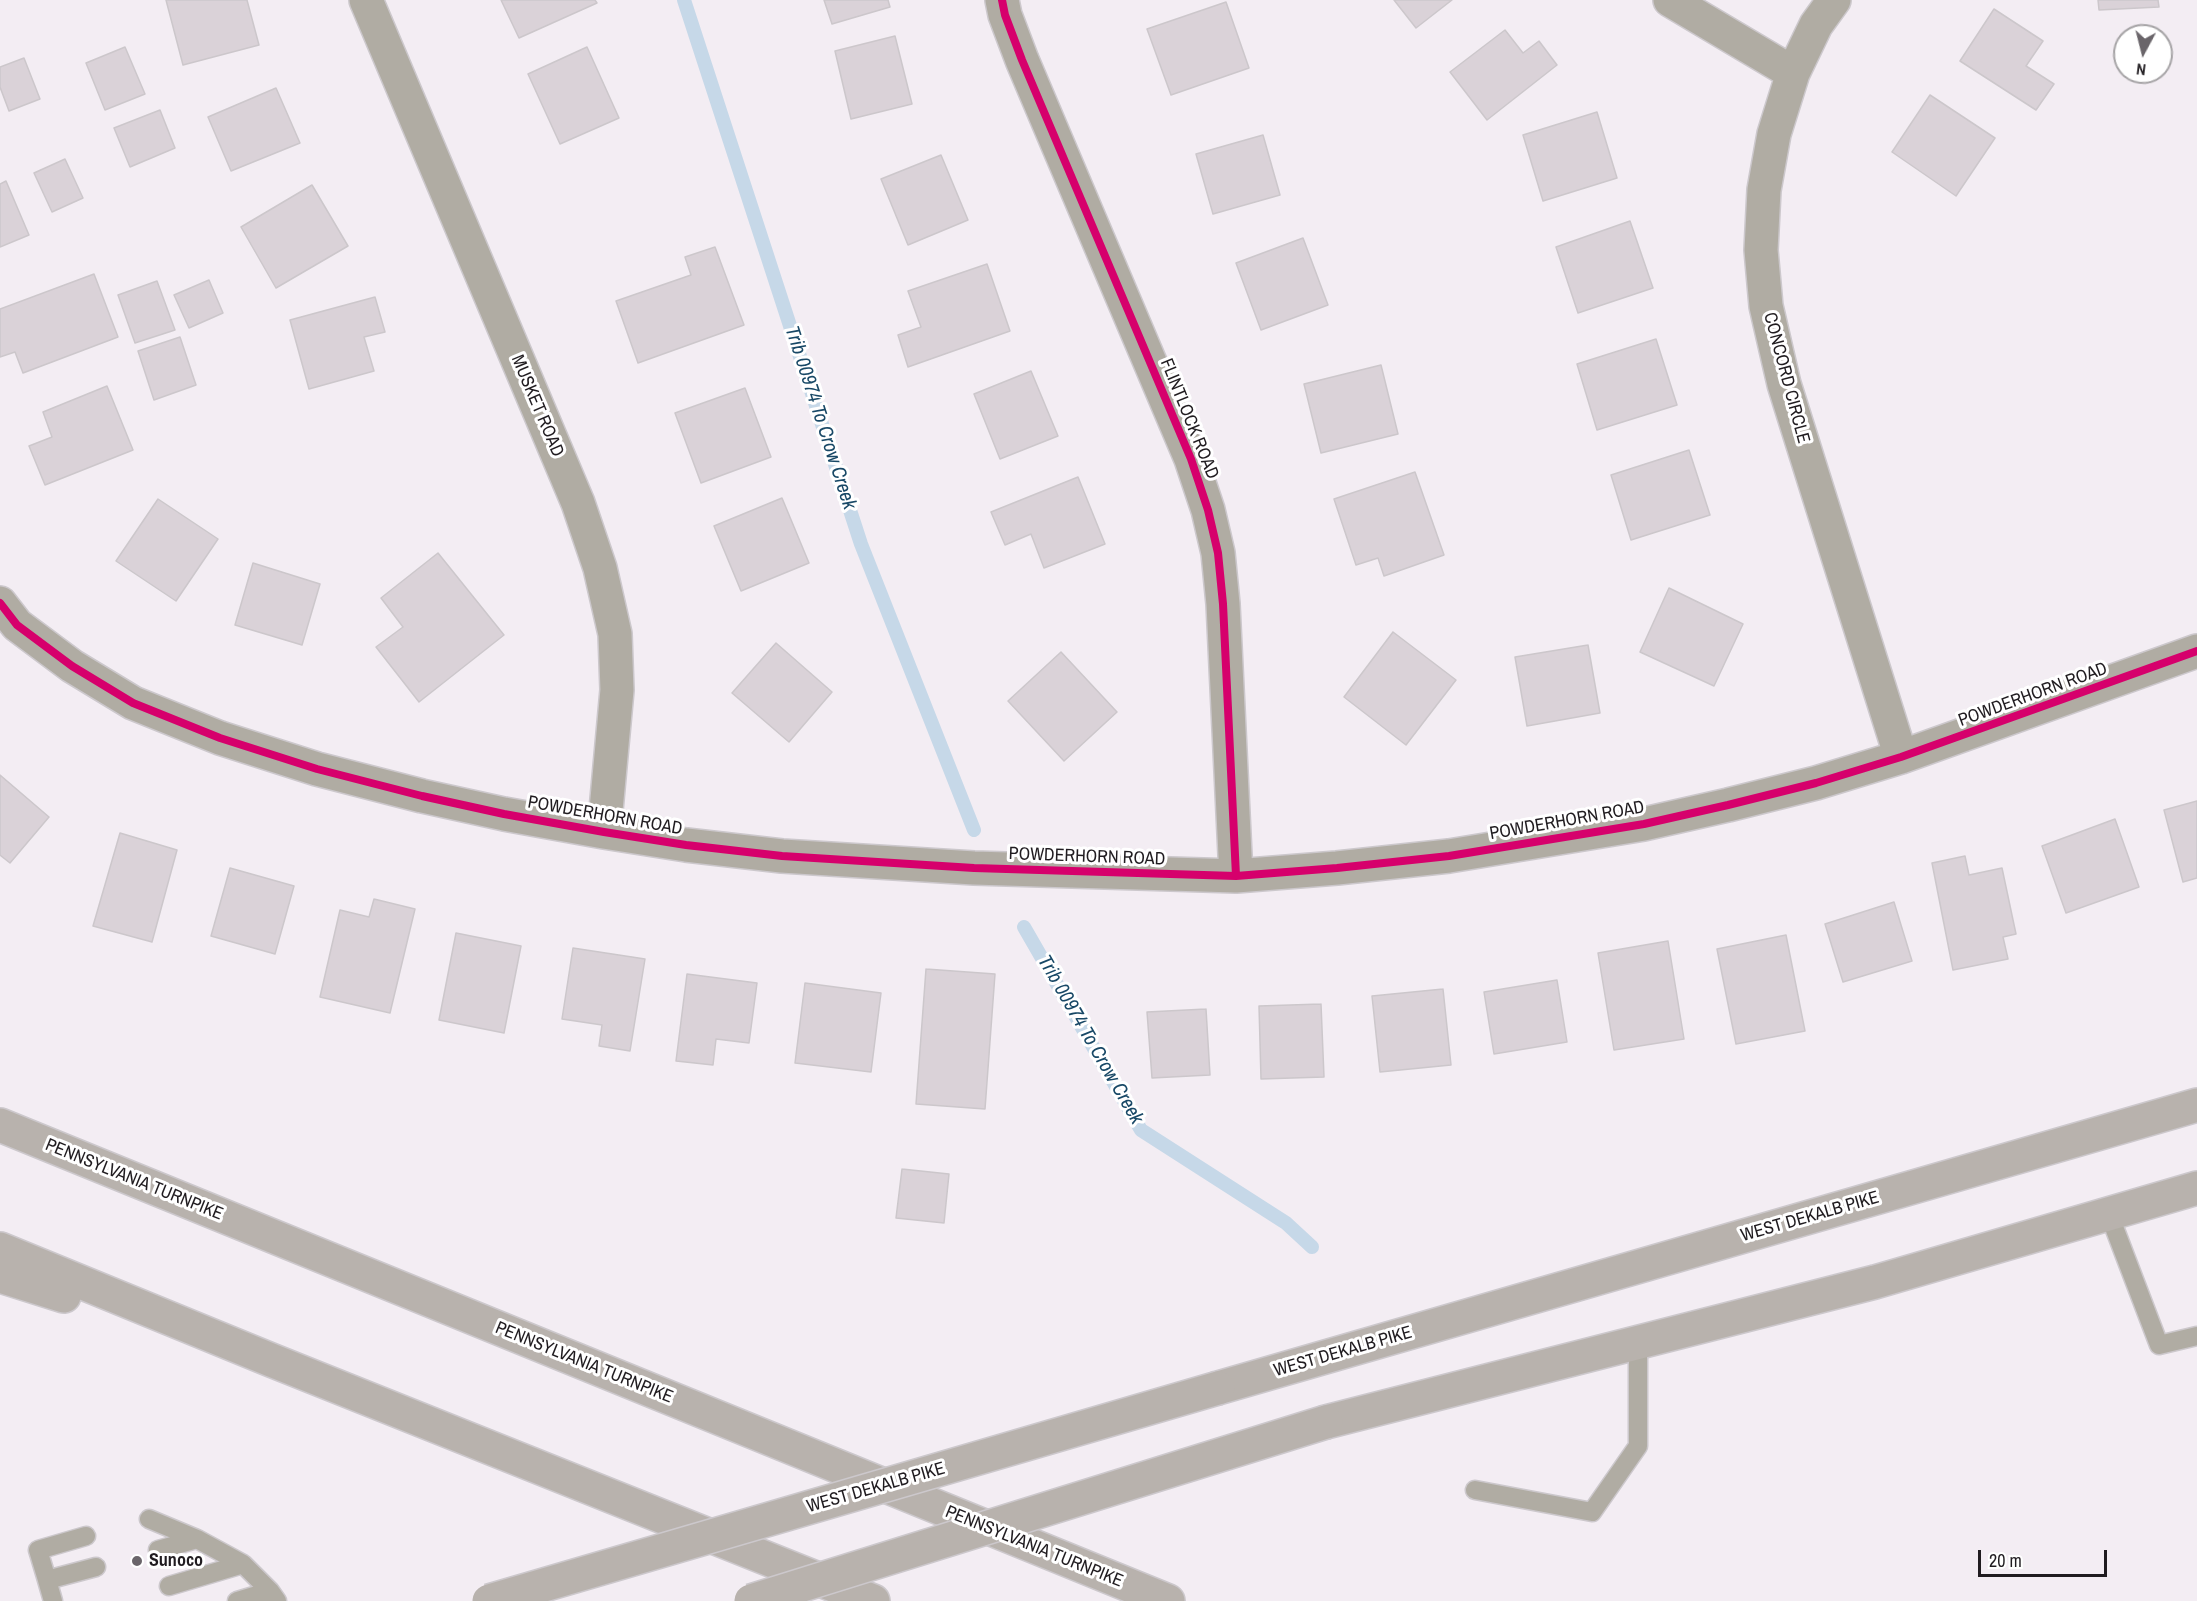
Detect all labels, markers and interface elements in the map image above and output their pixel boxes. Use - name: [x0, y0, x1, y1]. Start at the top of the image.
- north arrow: [2113, 24, 2173, 84]
- text: N: [2135, 58, 2147, 81]
- street label: CONCORD CIRCLE: [1758, 310, 1814, 446]
- water label: Trib 00974 To Crow Creek: [779, 323, 861, 513]
- street label: MUSKET ROAD: [506, 352, 568, 460]
- street label: FLINTLOCK ROAD: [1155, 356, 1223, 482]
- street label: POWDERHORN ROAD: [1956, 658, 2110, 732]
- street label: POWDERHORN ROAD: [526, 792, 684, 840]
- street label: POWDERHORN ROAD: [1488, 797, 1646, 845]
- street label: POWDERHORN ROAD: [1008, 843, 1166, 871]
- water label: Trib 00974 To Crow Creek: [1032, 951, 1148, 1129]
- street label: PENNSYLVANIA TURNPIKE: [42, 1134, 226, 1226]
- street label: WEST DEKALB PIKE: [1738, 1187, 1882, 1247]
- street label: PENNSYLVANIA TURNPIKE: [492, 1317, 676, 1409]
- street label: WEST DEKALB PIKE: [1271, 1322, 1415, 1382]
- street label: WEST DEKALB PIKE: [804, 1458, 948, 1518]
- street label: PENNSYLVANIA TURNPIKE: [942, 1501, 1126, 1593]
- scale bar: [1981, 1538, 2110, 1576]
- text: 20 m: [1989, 1548, 2022, 1573]
- place label: Sunoco: [149, 1550, 203, 1572]
- marker: Sunoco: [130, 1554, 144, 1568]

